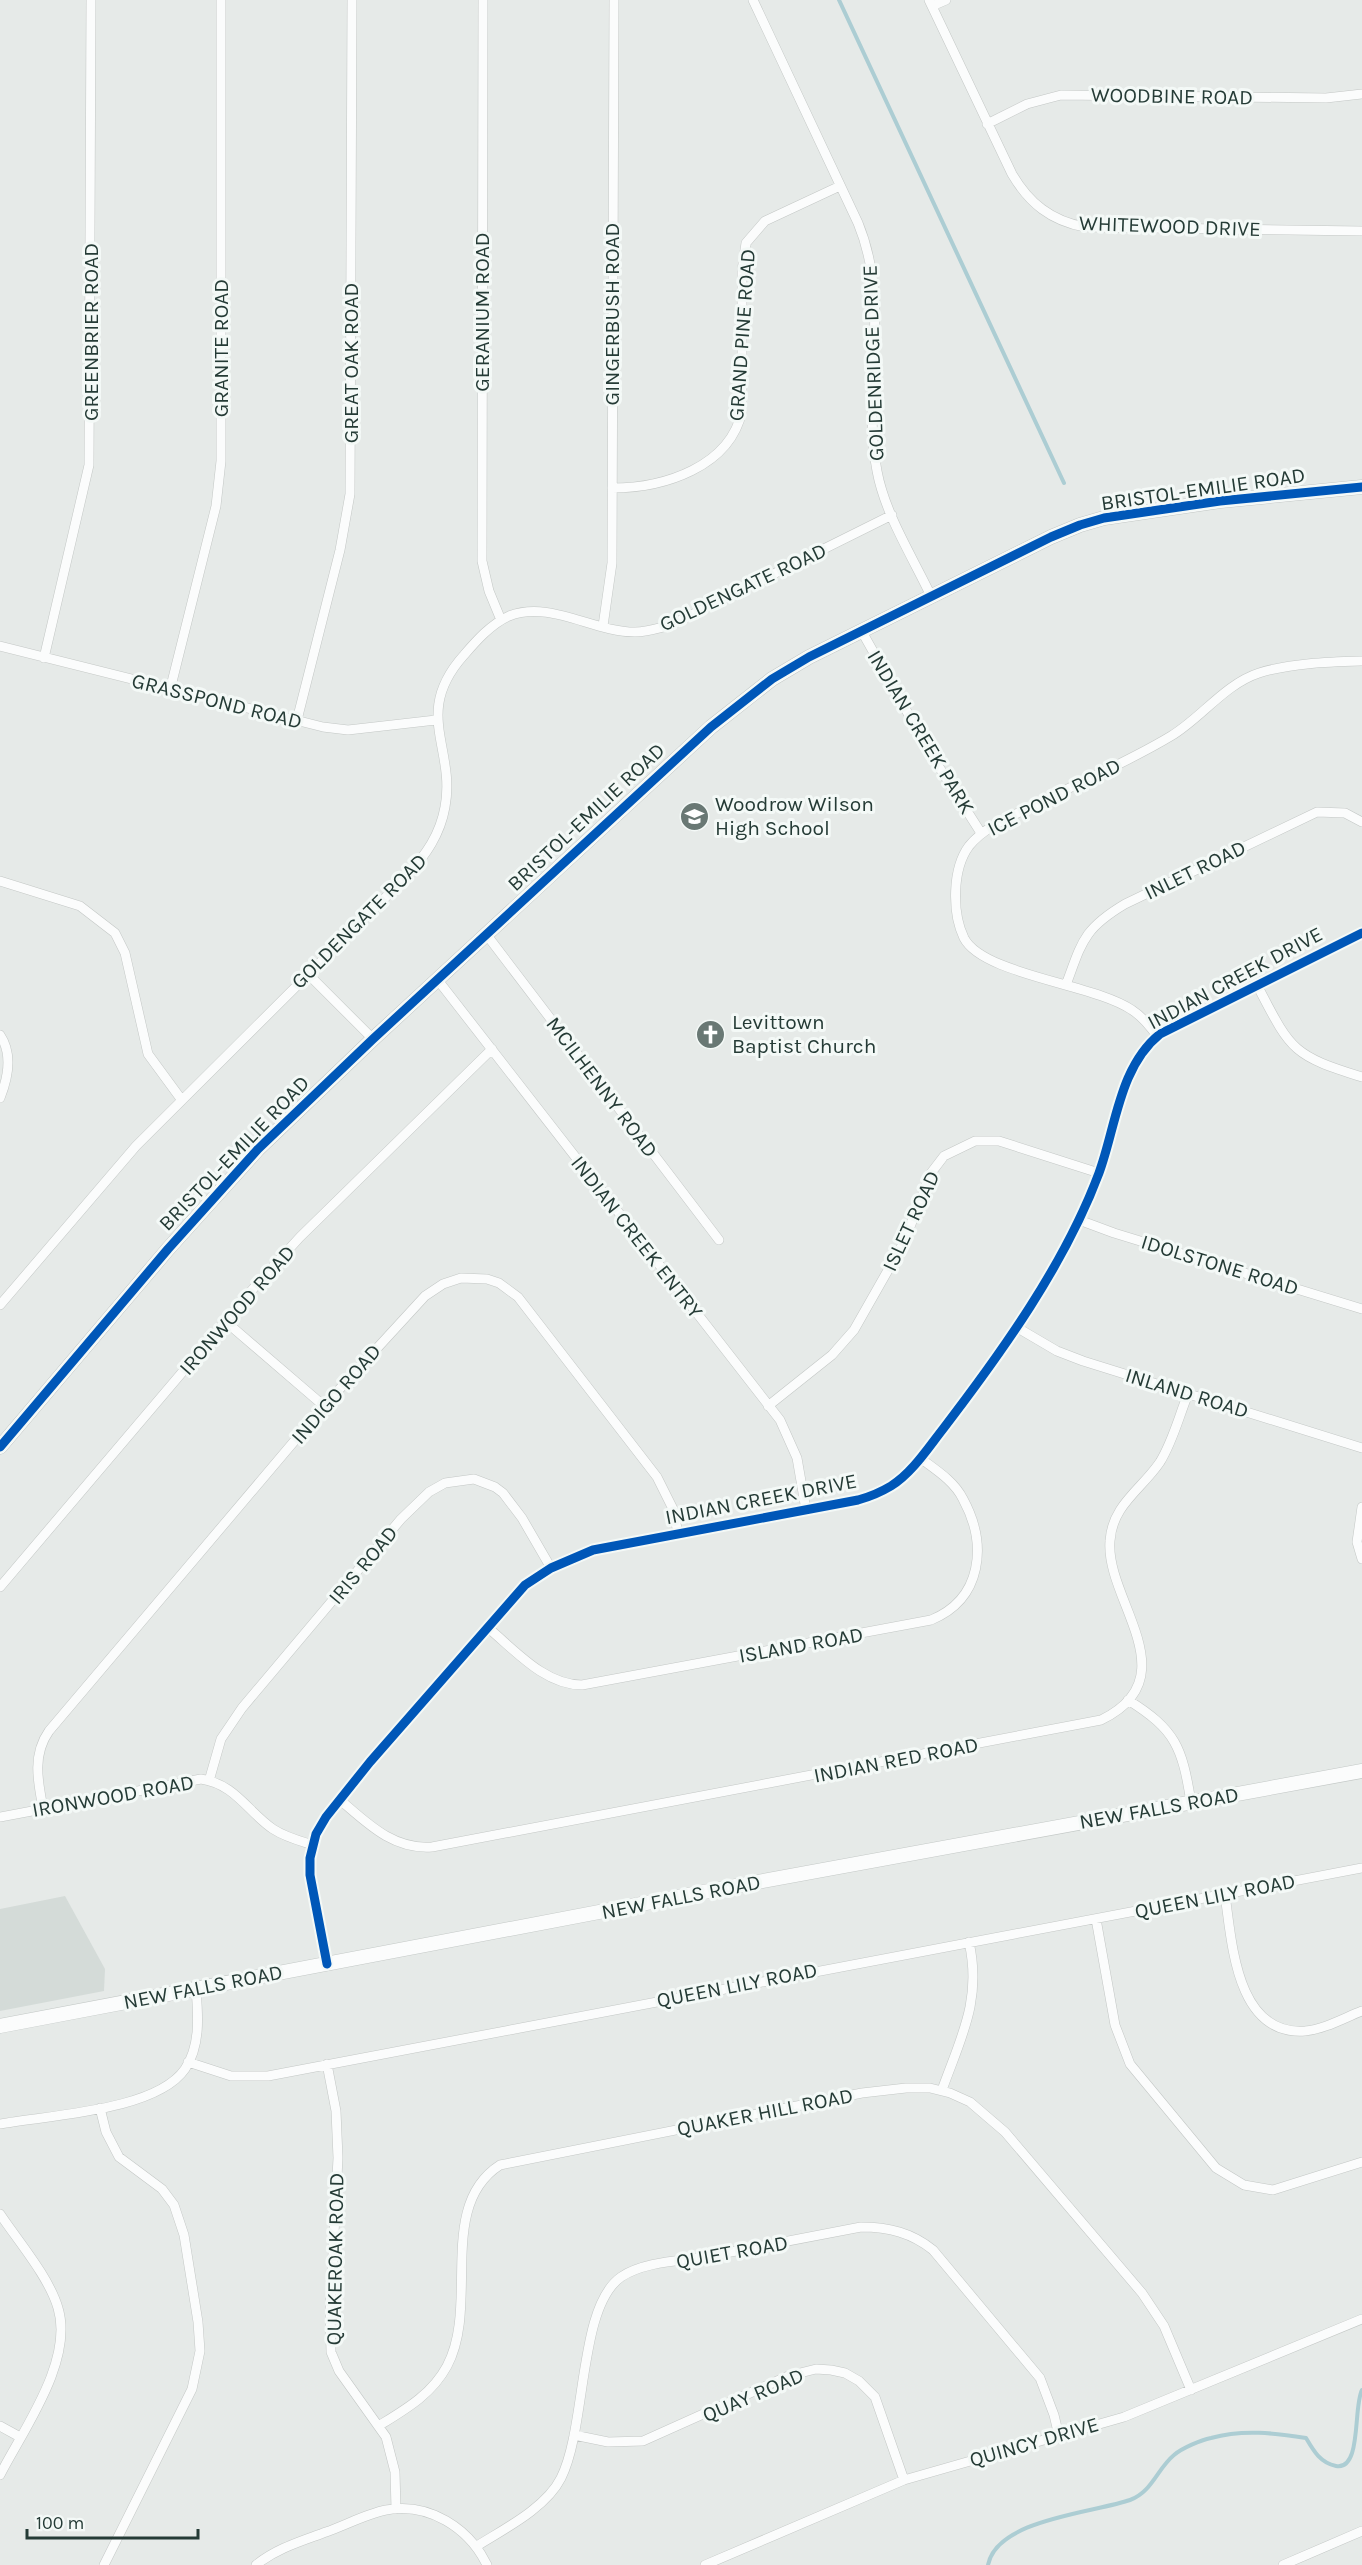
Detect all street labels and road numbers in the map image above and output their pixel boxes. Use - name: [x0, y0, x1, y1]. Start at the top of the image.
- street label: WOODBINE ROAD: [1091, 83, 1253, 109]
- street label: WHITEWOOD DRIVE: [1079, 211, 1261, 241]
- street label: GINGERBUSH ROAD: [600, 223, 624, 405]
- street label: GERANIUM ROAD: [470, 232, 494, 392]
- street label: GREENBRIER ROAD: [79, 243, 103, 421]
- street label: GRAND PINE ROAD: [724, 248, 760, 422]
- street label: GOLDENRIDGE DRIVE: [858, 265, 888, 461]
- street label: GRANITE ROAD: [209, 279, 233, 417]
- street label: GREAT OAK ROAD: [339, 283, 363, 443]
- street label: BRISTOL-EMILIE ROAD: [1099, 463, 1307, 515]
- street label: GOLDENGATE ROAD: [656, 538, 830, 636]
- street label: INDIAN CREEK PARK: [863, 646, 980, 819]
- street label: GRASSPOND ROAD: [129, 668, 305, 734]
- street label: BRISTOL-EMILIE ROAD: [502, 738, 670, 896]
- street label: ICE POND ROAD: [983, 753, 1125, 841]
- street label: INLET ROAD: [1140, 835, 1250, 905]
- street label: GOLDENGATE ROAD: [286, 848, 432, 994]
- street label: INDIAN CREEK DRIVE: [1143, 922, 1327, 1034]
- street label: MCILHENNY ROAD: [541, 1012, 663, 1162]
- street label: BRISTOL-EMILIE ROAD: [154, 1071, 314, 1235]
- street label: INDIAN CREEK ENTRY: [566, 1151, 708, 1323]
- street label: ISLET ROAD: [877, 1167, 945, 1275]
- street label: IDOLSTONE ROAD: [1138, 1230, 1302, 1300]
- street label: IRONWOOD ROAD: [174, 1240, 300, 1380]
- street label: INDIGO ROAD: [286, 1339, 386, 1449]
- street label: INLAND ROAD: [1122, 1363, 1252, 1423]
- street label: INDIAN CREEK DRIVE: [663, 1469, 859, 1529]
- street label: IRIS ROAD: [323, 1521, 403, 1609]
- street label: ISLAND ROAD: [737, 1622, 865, 1668]
- street label: INDIAN RED ROAD: [812, 1732, 980, 1788]
- street label: IRONWOOD ROAD: [30, 1770, 196, 1822]
- street label: NEW FALLS ROAD: [1077, 1782, 1241, 1834]
- street label: QUEEN LILY ROAD: [1133, 1869, 1297, 1923]
- street label: NEW FALLS ROAD: [599, 1870, 763, 1924]
- street label: QUEEN LILY ROAD: [655, 1958, 819, 2012]
- street label: NEW FALLS ROAD: [121, 1960, 285, 2014]
- street label: QUAKER HILL ROAD: [675, 2083, 855, 2141]
- street label: QUAKEROAK ROAD: [321, 2173, 349, 2345]
- street label: QUIET ROAD: [674, 2230, 790, 2274]
- street label: QUAY ROAD: [699, 2363, 807, 2427]
- street label: QUINCY DRIVE: [967, 2412, 1101, 2472]

